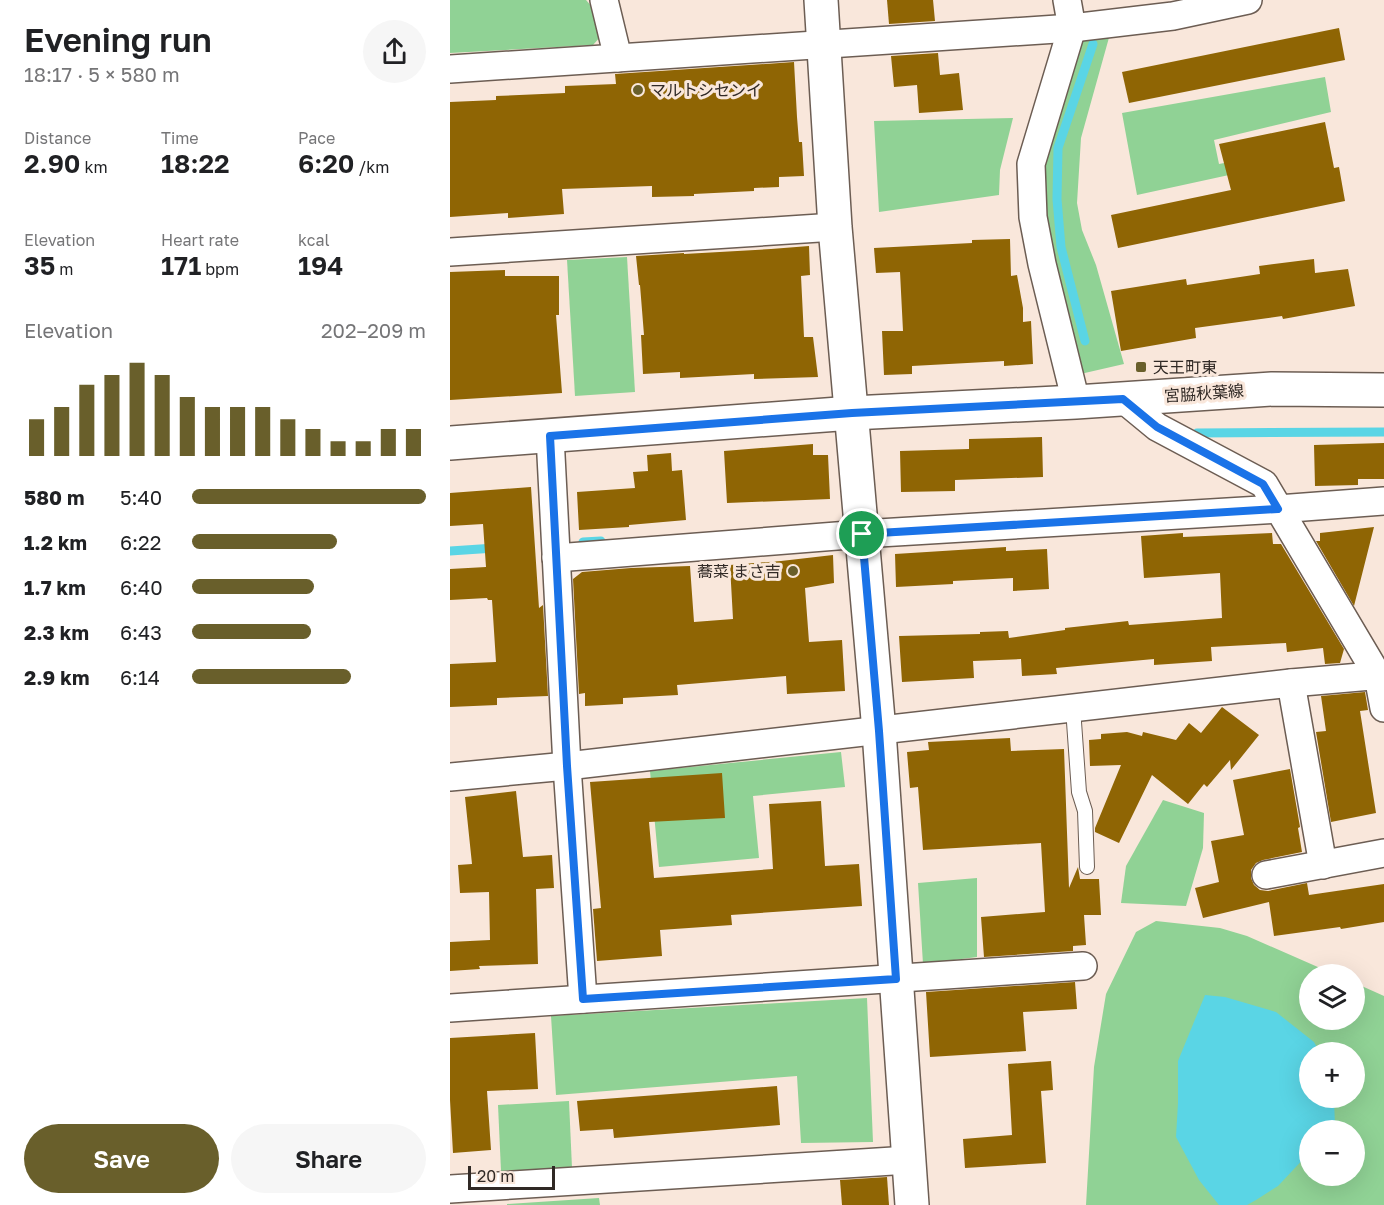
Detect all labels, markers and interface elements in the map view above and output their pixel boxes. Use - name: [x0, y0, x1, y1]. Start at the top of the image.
- text: Evening run: [24, 20, 212, 59]
- button: share: [363, 20, 426, 83]
- text: 18:17 · 5 × 580 m: [24, 62, 180, 86]
- place label: マルトシセンイ: [650, 80, 762, 100]
- marker: マルトシセンイ: [631, 83, 645, 97]
- text: Distance: [24, 128, 91, 148]
- text: Time: [161, 128, 199, 148]
- text: Pace: [298, 128, 335, 148]
- text: 2.90: [24, 148, 80, 179]
- text: 18:22: [161, 148, 230, 179]
- text: 6:20: [298, 148, 354, 179]
- text: km: [80, 157, 108, 177]
- text: /km: [354, 157, 389, 177]
- text: Elevation: [24, 230, 95, 250]
- text: Heart rate: [161, 230, 239, 250]
- text: kcal: [298, 230, 330, 250]
- text: 35: [24, 250, 55, 281]
- text: 171: [161, 250, 201, 281]
- text: 194: [298, 250, 344, 281]
- text: m: [55, 259, 73, 279]
- text: bpm: [201, 259, 239, 279]
- text: Elevation: [24, 318, 113, 342]
- text: 202–209 m: [321, 318, 426, 342]
- place label: 天王町東: [1153, 357, 1217, 377]
- marker: 天王町東: [1134, 360, 1148, 374]
- street label: 宮脇秋葉線: [1163, 380, 1245, 406]
- text: 580 m: [24, 485, 85, 509]
- text: 5:40: [120, 485, 162, 509]
- pin: [836, 508, 887, 559]
- icon: arrive: [845, 517, 878, 550]
- text: 1.2 km: [24, 530, 87, 554]
- text: 6:22: [120, 530, 161, 554]
- place label: 蕎菜 まさ吉: [697, 561, 781, 581]
- marker: 蕎菜 まさ吉: [786, 564, 800, 578]
- text: 1.7 km: [24, 575, 86, 599]
- text: 6:40: [120, 575, 163, 599]
- text: 2.3 km: [24, 620, 89, 644]
- text: 6:43: [120, 620, 162, 644]
- text: 2.9 km: [24, 665, 89, 689]
- text: 6:14: [120, 665, 160, 689]
- map controls: [1299, 964, 1365, 1186]
- button: layers: [1299, 964, 1365, 1030]
- button: +: [1299, 1042, 1365, 1108]
- button: −: [1299, 1120, 1365, 1186]
- button: Save: [24, 1124, 219, 1193]
- button: Share: [231, 1124, 426, 1193]
- scale bar: [468, 1163, 555, 1190]
- text: 20 m: [477, 1166, 514, 1186]

